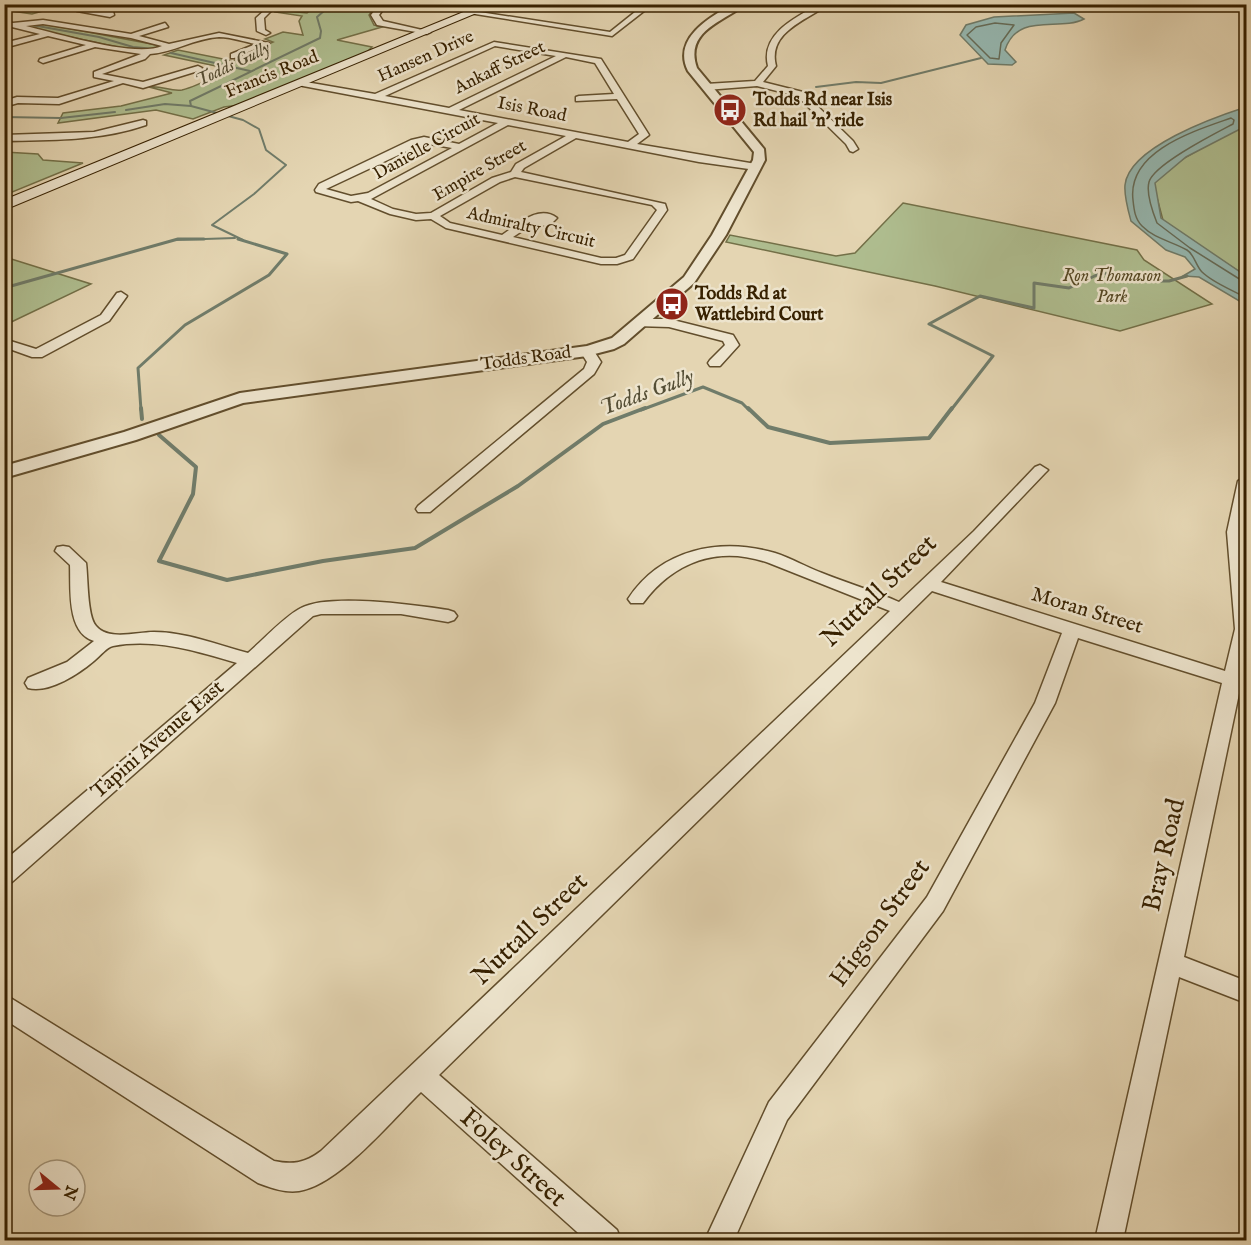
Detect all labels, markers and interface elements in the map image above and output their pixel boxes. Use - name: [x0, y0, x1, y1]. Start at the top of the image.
- street label: Hansen Drive: [374, 26, 478, 88]
- street label: Ankaff Street: [450, 36, 549, 100]
- water label: Todds Gully: [192, 37, 274, 93]
- street label: Francis Road: [222, 46, 322, 104]
- place label: Todds Rd near Isis Rd hail 'n' ride: [752, 89, 893, 133]
- street label: Isis Road: [496, 92, 569, 128]
- bus stop icon: Todds Rd near Isis Rd hail 'n' ride: [712, 92, 748, 128]
- street label: Danielle Circuit: [369, 108, 485, 186]
- street label: Empire Street: [429, 135, 531, 207]
- street label: Admiralty Circuit: [464, 202, 597, 254]
- park label: Ron Thomason Park: [1063, 265, 1161, 309]
- place label: Todds Rd at Wattlebird Court: [694, 283, 824, 327]
- bus stop icon: Todds Rd at Wattlebird Court: [654, 286, 690, 322]
- street label: Todds Road: [479, 341, 573, 377]
- water label: Todds Gully: [596, 363, 698, 423]
- street label: Nuttall Street: [814, 527, 944, 655]
- street label: Moran Street: [1028, 581, 1146, 641]
- street label: Tapini Avenue East: [86, 675, 230, 805]
- street label: Bray Road: [1135, 795, 1193, 915]
- street label: Higson Street: [822, 852, 938, 994]
- street label: Nuttall Street: [465, 865, 595, 993]
- street label: Foley Street: [453, 1102, 573, 1215]
- north arrow: [27, 1158, 87, 1218]
- text: N: [58, 1181, 81, 1202]

